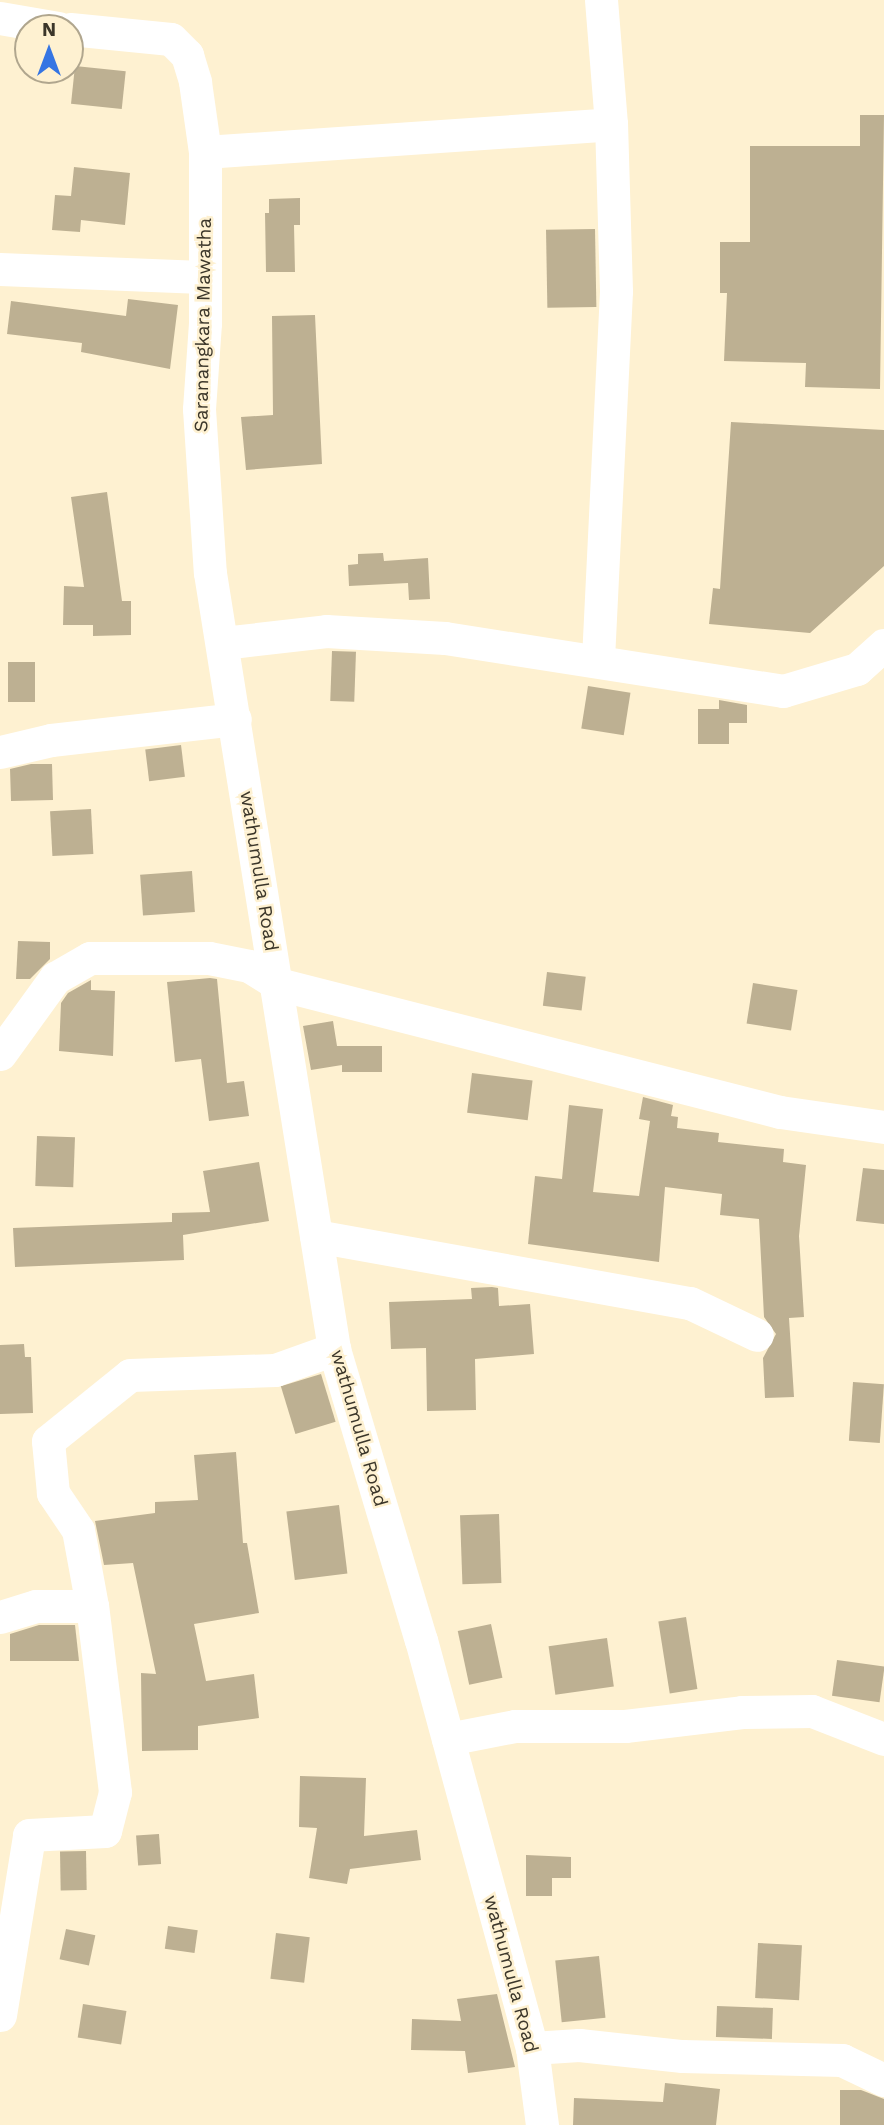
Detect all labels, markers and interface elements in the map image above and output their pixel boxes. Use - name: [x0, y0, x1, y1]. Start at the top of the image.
- north arrow: [14, 14, 84, 84]
- text: N: [42, 18, 56, 41]
- street label: Saranangkara Mawatha: [190, 218, 216, 432]
- street label: wathumulla Road: [235, 789, 283, 953]
- street label: wathumulla Road: [326, 1347, 392, 1509]
- street label: wathumulla Road: [479, 1893, 543, 2055]

